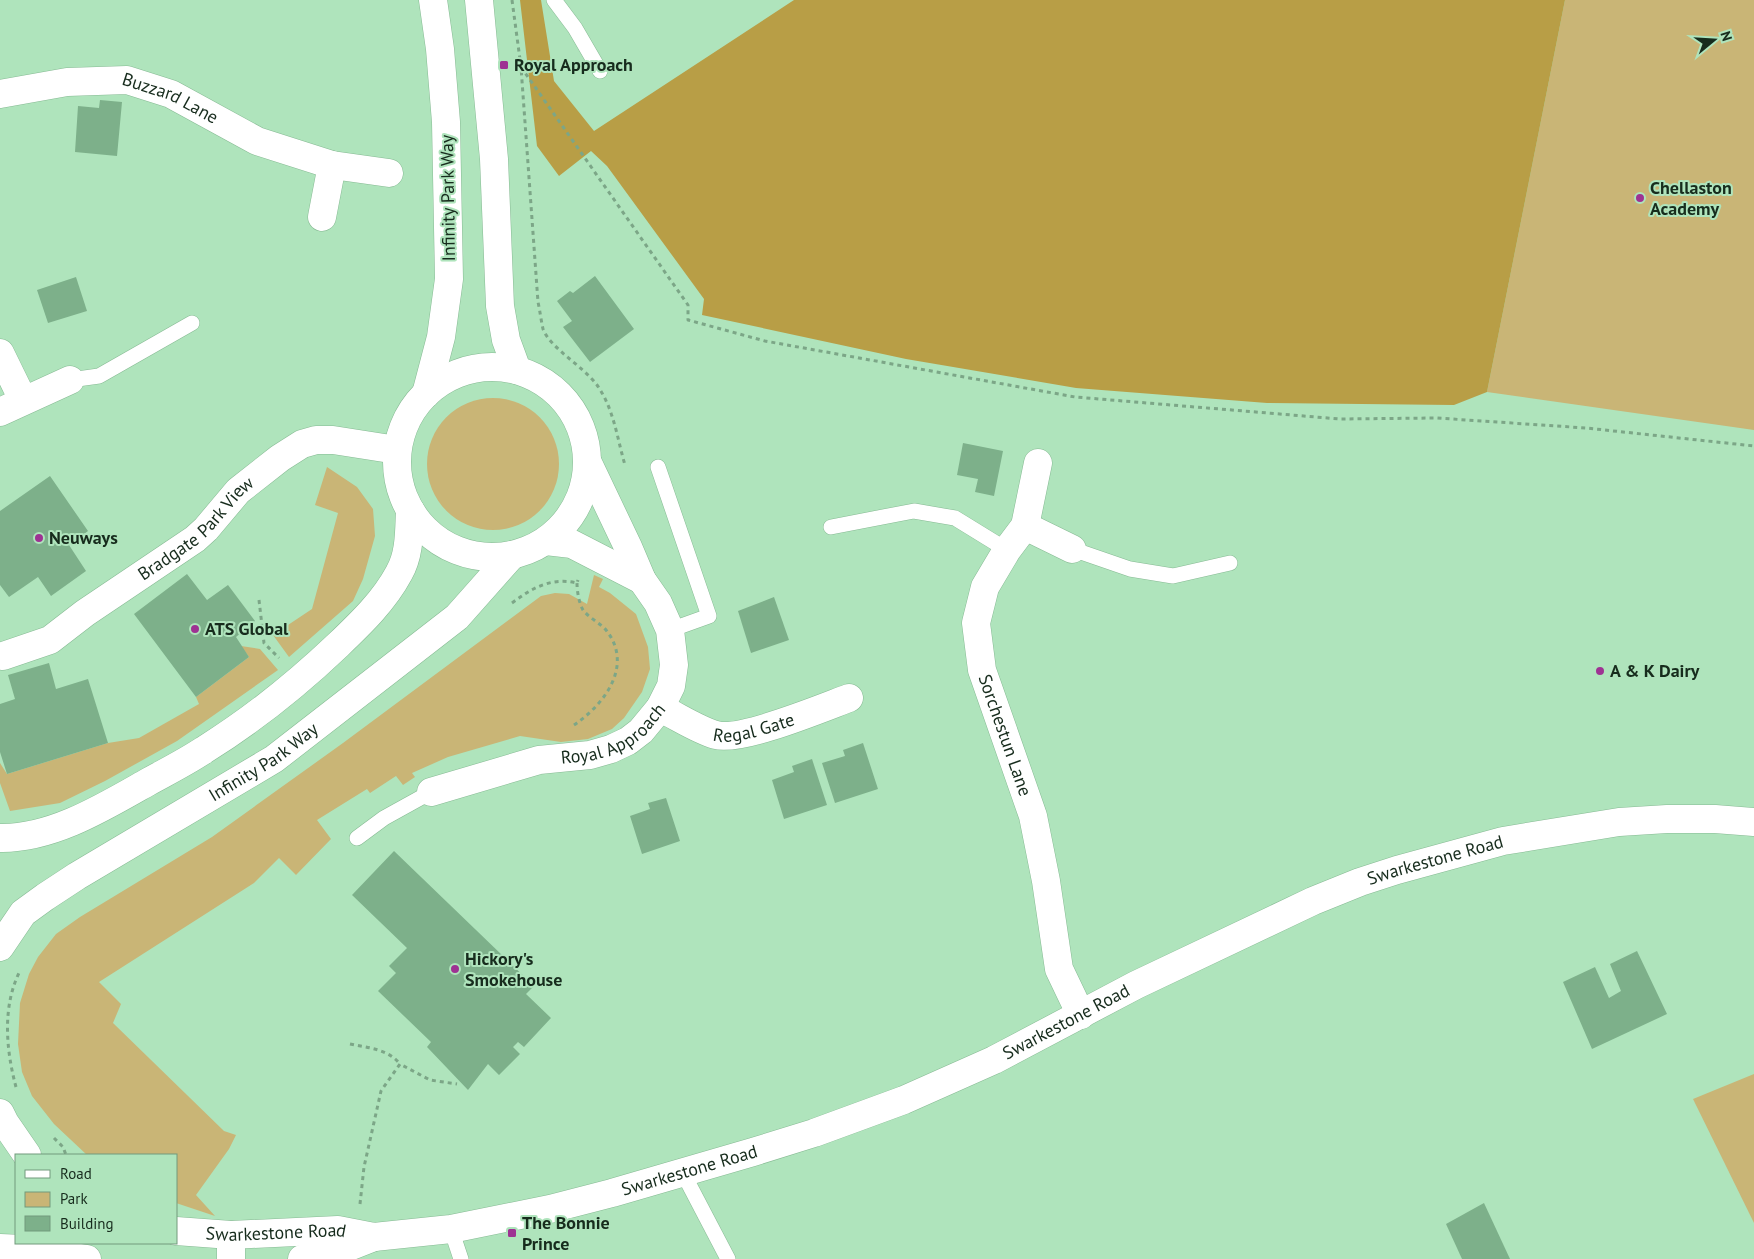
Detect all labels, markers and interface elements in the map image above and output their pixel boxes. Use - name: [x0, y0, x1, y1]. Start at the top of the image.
- north arrow: [1689, 15, 1739, 65]
- text: N: [1716, 29, 1736, 43]
- place label: Royal Approach: [514, 53, 633, 76]
- marker: Royal Approach: [498, 59, 510, 71]
- street label: Buzzard Lane: [119, 67, 222, 129]
- street label: Infinity Park Way: [435, 134, 460, 262]
- place label: Chellaston Academy: [1650, 176, 1732, 220]
- marker: Chellaston Academy: [1634, 192, 1646, 204]
- street label: Bradgate Park View: [133, 471, 259, 585]
- place label: Neuways: [49, 526, 118, 549]
- marker: Neuways: [33, 532, 45, 544]
- place label: ATS Global: [205, 617, 289, 640]
- marker: ATS Global: [189, 623, 201, 635]
- place label: A & K Dairy: [1610, 659, 1700, 682]
- marker: A & K Dairy: [1594, 665, 1606, 677]
- street label: Sorchestun Lane: [973, 671, 1037, 799]
- street label: Royal Approach: [560, 698, 670, 769]
- street label: Regal Gate: [712, 707, 797, 747]
- street label: Infinity Park Way: [204, 717, 323, 806]
- street label: Swarkestone Road: [1364, 829, 1506, 890]
- place label: Hickory's Smokehouse: [465, 947, 562, 991]
- marker: Hickory's Smokehouse: [449, 963, 461, 975]
- street label: Swarkestone Road: [998, 978, 1133, 1064]
- street label: Swarkestone Road: [619, 1139, 760, 1201]
- legend: [15, 1154, 178, 1244]
- text: Road: [60, 1164, 92, 1183]
- text: Park: [60, 1189, 88, 1208]
- place label: The Bonnie Prince: [522, 1211, 610, 1255]
- text: Building: [60, 1214, 114, 1233]
- street label: Swarkestone Road: [205, 1218, 348, 1246]
- marker: The Bonnie Prince: [506, 1227, 518, 1239]

